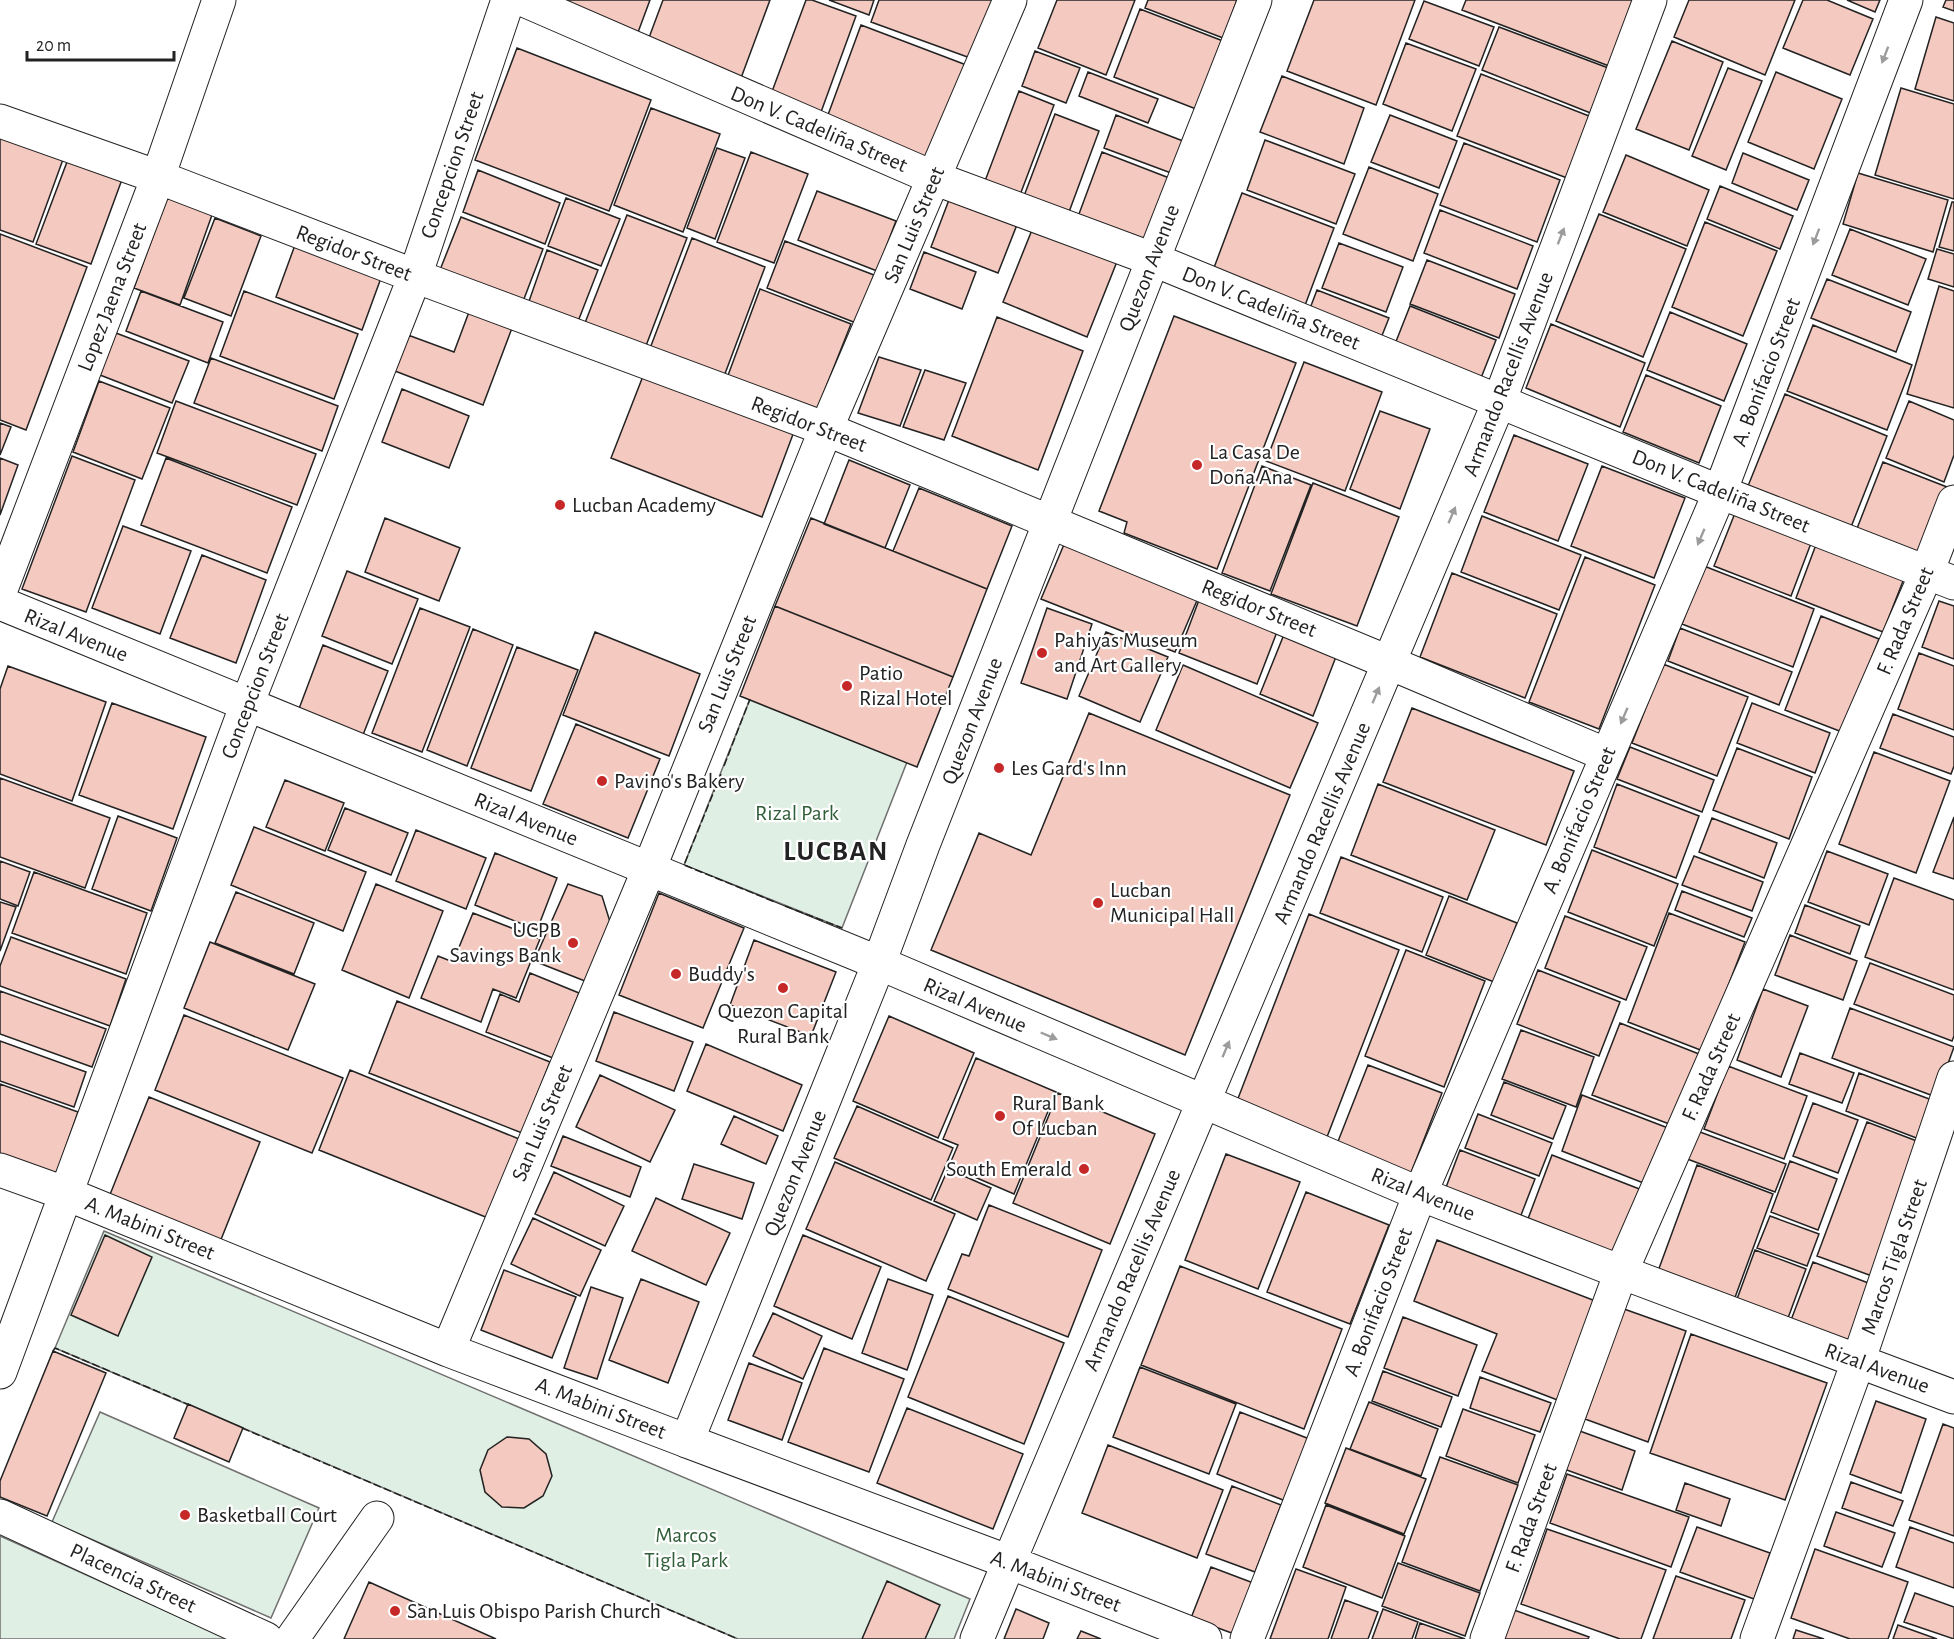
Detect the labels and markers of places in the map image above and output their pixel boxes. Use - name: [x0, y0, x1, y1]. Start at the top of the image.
- place label: La Casa De Doña Ana: [1209, 441, 1300, 488]
- marker: La Casa De Doña Ana: [1190, 458, 1204, 472]
- place label: Lucban Academy: [572, 494, 716, 516]
- marker: Lucban Academy: [553, 498, 567, 512]
- place label: Pahiyas Museum and Art Gallery: [1054, 629, 1198, 676]
- marker: Pahiyas Museum and Art Gallery: [1035, 646, 1049, 660]
- place label: Patio Rizal Hotel: [859, 662, 953, 709]
- marker: Patio Rizal Hotel: [840, 679, 854, 693]
- place label: Les Gard's Inn: [1011, 757, 1127, 779]
- marker: Les Gard's Inn: [992, 761, 1006, 775]
- place label: Pavino's Bakery: [614, 770, 745, 792]
- marker: Pavino's Bakery: [595, 774, 609, 788]
- place label: Lucban Municipal Hall: [1110, 879, 1234, 926]
- marker: Lucban Municipal Hall: [1091, 896, 1105, 910]
- place label: UCPB Savings Bank: [450, 919, 561, 966]
- marker: UCPB Savings Bank: [566, 936, 580, 950]
- place label: Buddy's: [688, 963, 755, 985]
- marker: Buddy's: [669, 967, 683, 981]
- marker: Quezon Capital Rural Bank: [776, 981, 790, 995]
- place label: Quezon Capital Rural Bank: [718, 1000, 848, 1047]
- place label: Rural Bank Of Lucban: [1012, 1092, 1104, 1139]
- marker: Rural Bank Of Lucban: [993, 1109, 1007, 1123]
- place label: South Emerald: [946, 1158, 1072, 1180]
- marker: South Emerald: [1077, 1162, 1091, 1176]
- place label: Basketball Court: [197, 1504, 337, 1526]
- marker: Basketball Court: [178, 1508, 192, 1522]
- place label: San Luis Obispo Parish Church: [407, 1600, 661, 1622]
- marker: San Luis Obispo Parish Church: [388, 1604, 402, 1618]

